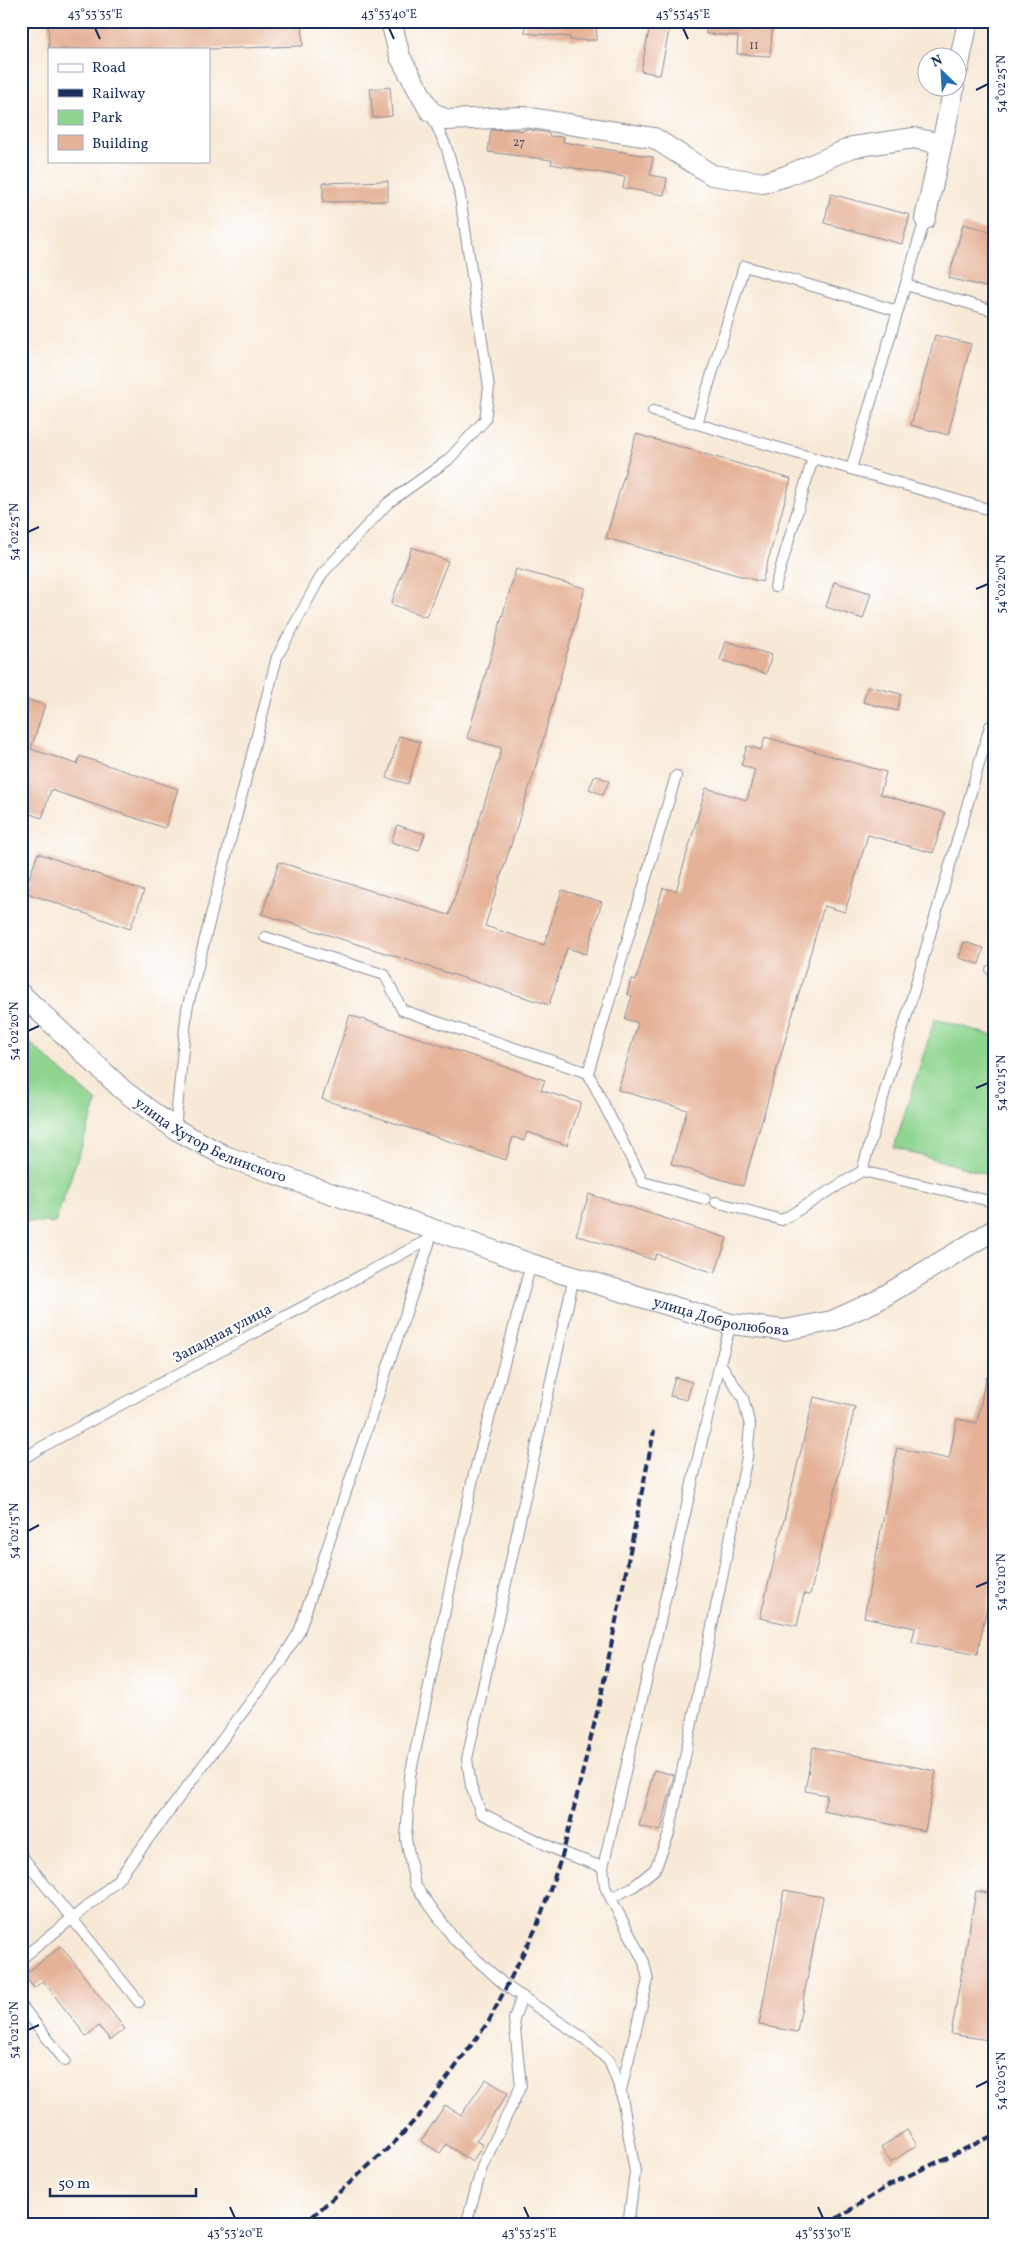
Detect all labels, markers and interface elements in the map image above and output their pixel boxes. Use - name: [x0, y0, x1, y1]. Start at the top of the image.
- text: 43°53'35"E: [68, 7, 122, 23]
- text: 43°53'40"E: [361, 7, 417, 23]
- text: 43°53'45"E: [656, 7, 710, 23]
- house number: 11: [749, 38, 759, 54]
- legend: [48, 48, 210, 162]
- north arrow: [918, 48, 968, 98]
- text: N: [929, 51, 946, 72]
- text: 54°02'25"N: [994, 55, 1010, 113]
- text: Road: [92, 58, 126, 79]
- text: Railway: [92, 84, 145, 105]
- text: Park: [92, 108, 123, 129]
- text: Building: [92, 134, 149, 155]
- house number: 27: [513, 135, 525, 151]
- text: 54°02'25"N: [7, 503, 23, 561]
- text: 54°02'20"N: [994, 554, 1010, 613]
- text: 54°02'20"N: [7, 1001, 23, 1060]
- text: 54°02'15"N: [994, 1055, 1010, 1111]
- street label: улица Хутор Белинского: [130, 1093, 289, 1189]
- street label: улица Добролюбова: [650, 1292, 791, 1342]
- street label: Западная улица: [169, 1299, 276, 1369]
- text: 54°02'15"N: [7, 1503, 23, 1559]
- text: 54°02'10"N: [994, 1553, 1010, 1611]
- text: 54°02'10"N: [7, 2001, 23, 2059]
- text: 54°02'05"N: [994, 2052, 1010, 2110]
- scale bar: [50, 2166, 196, 2198]
- text: 50 m: [58, 2174, 90, 2195]
- text: 43°53'20"E: [207, 2226, 263, 2242]
- text: 43°53'25"E: [501, 2226, 557, 2242]
- text: 43°53'30"E: [795, 2226, 851, 2242]

